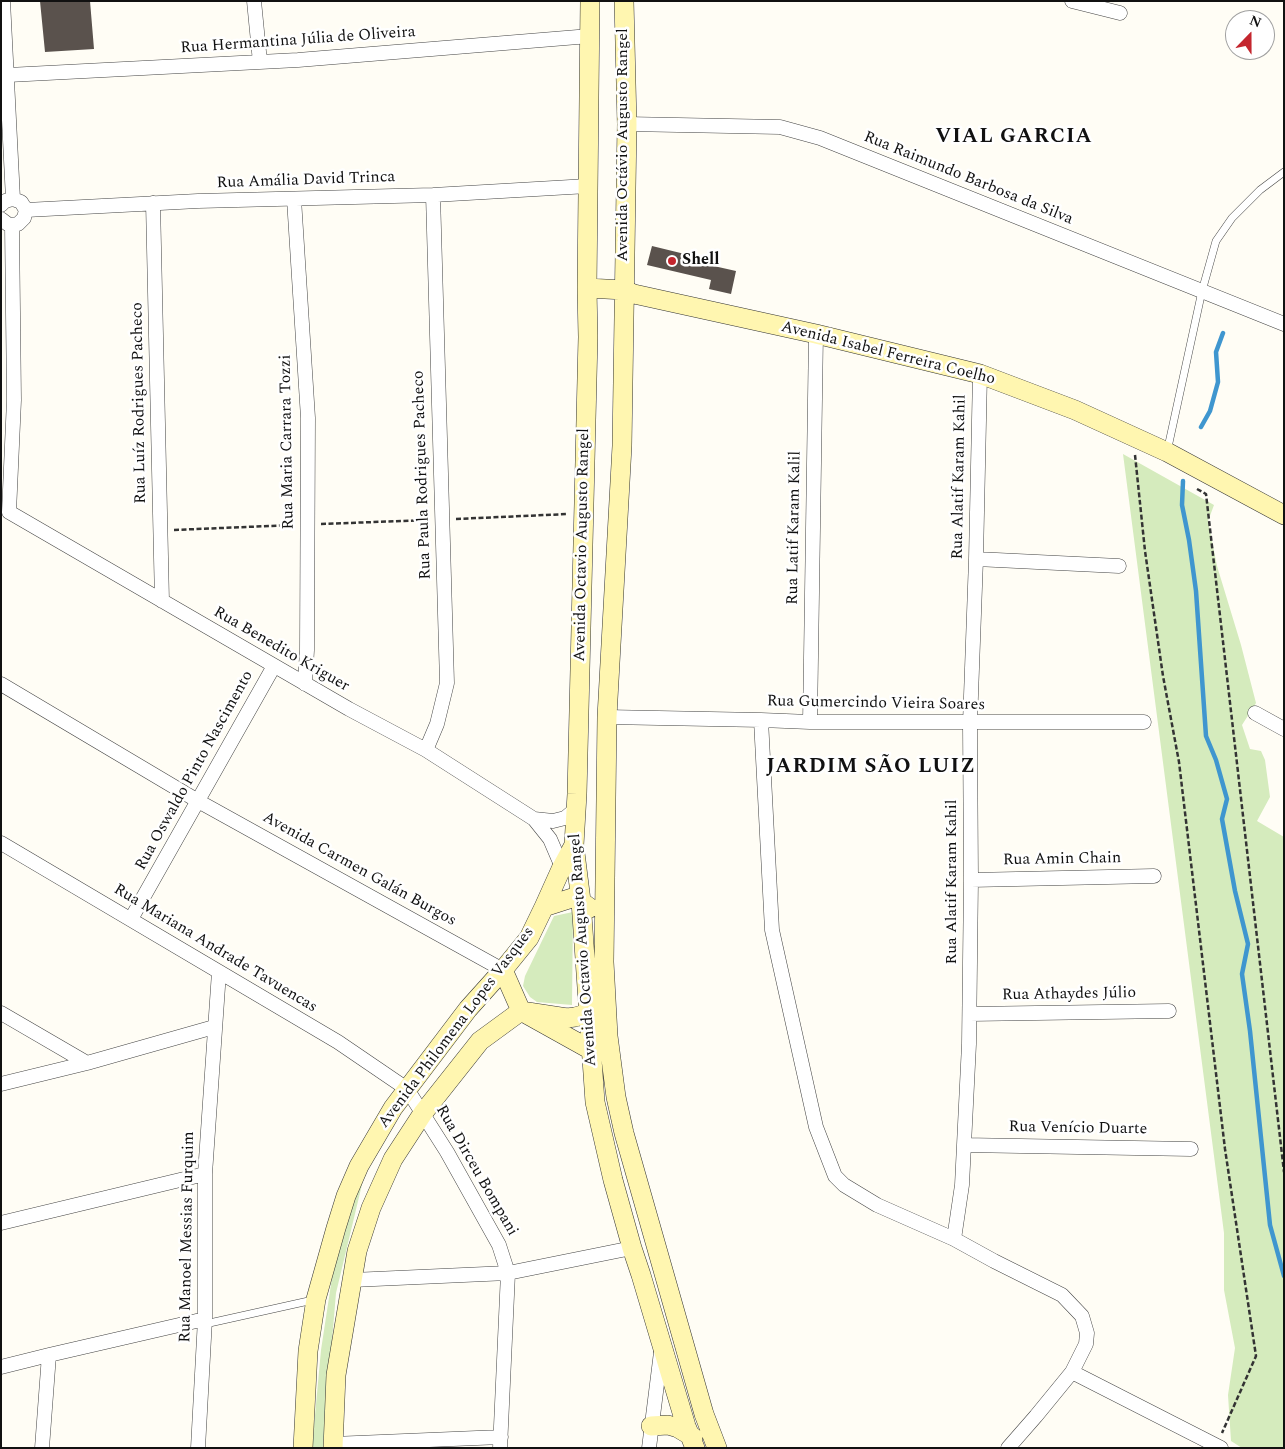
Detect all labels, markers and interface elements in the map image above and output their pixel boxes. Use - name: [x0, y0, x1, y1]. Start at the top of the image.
- north arrow: [1225, 10, 1275, 60]
- text: N: [1246, 10, 1265, 33]
- street label: Rua Hermantina Júlia de Oliveira: [180, 23, 416, 59]
- street label: Avenida Octávio Augusto Rangel: [614, 28, 634, 262]
- district label: VIAL GARCIA: [934, 125, 1094, 151]
- street label: Rua Raimundo Barbosa da Silva: [860, 128, 1076, 230]
- street label: Rua Amália David Trinca: [216, 168, 396, 194]
- place label: Shell: [682, 251, 719, 271]
- marker: Shell: [666, 255, 678, 267]
- street label: Rua Luíz Rodrigues Pacheco: [129, 302, 151, 504]
- street label: Avenida Isabel Ferreira Coelho: [779, 318, 997, 390]
- street label: Rua Maria Carrara Tozzi: [277, 354, 299, 530]
- street label: Rua Paula Rodrigues Pacheco: [410, 370, 436, 580]
- street label: Rua Alatif Karam Kahil: [949, 394, 971, 560]
- street label: Avenida Octavio Augusto Rangel: [571, 428, 595, 662]
- street label: Rua Latif Karam Kalil: [784, 451, 806, 605]
- street label: Rua Benedito Kriguer: [210, 603, 352, 697]
- street label: Rua Oswaldo Pinto Nascimento: [132, 668, 258, 874]
- street label: Rua Gumercindo Vieira Soares: [767, 692, 985, 716]
- district label: JARDIM SÃO LUIZ: [764, 755, 978, 781]
- street label: Rua Alatif Karam Kahil: [943, 800, 963, 964]
- street label: Avenida Carmen Galán Burgos: [259, 809, 459, 931]
- street label: Avenida Octavio Augusto Rangel: [566, 833, 602, 1067]
- street label: Rua Amin Chain: [1003, 849, 1121, 871]
- street label: Rua Mariana Andrade Tavuencas: [110, 880, 320, 1018]
- street label: Avenida Philomena Lopes Vasques: [375, 924, 539, 1132]
- street label: Rua Athaydes Júlio: [1002, 984, 1136, 1006]
- street label: Rua Dirceu Bompani: [431, 1102, 521, 1240]
- street label: Rua Venício Duarte: [1009, 1118, 1147, 1140]
- street label: Rua Manoel Messias Furquim: [177, 1131, 199, 1343]

